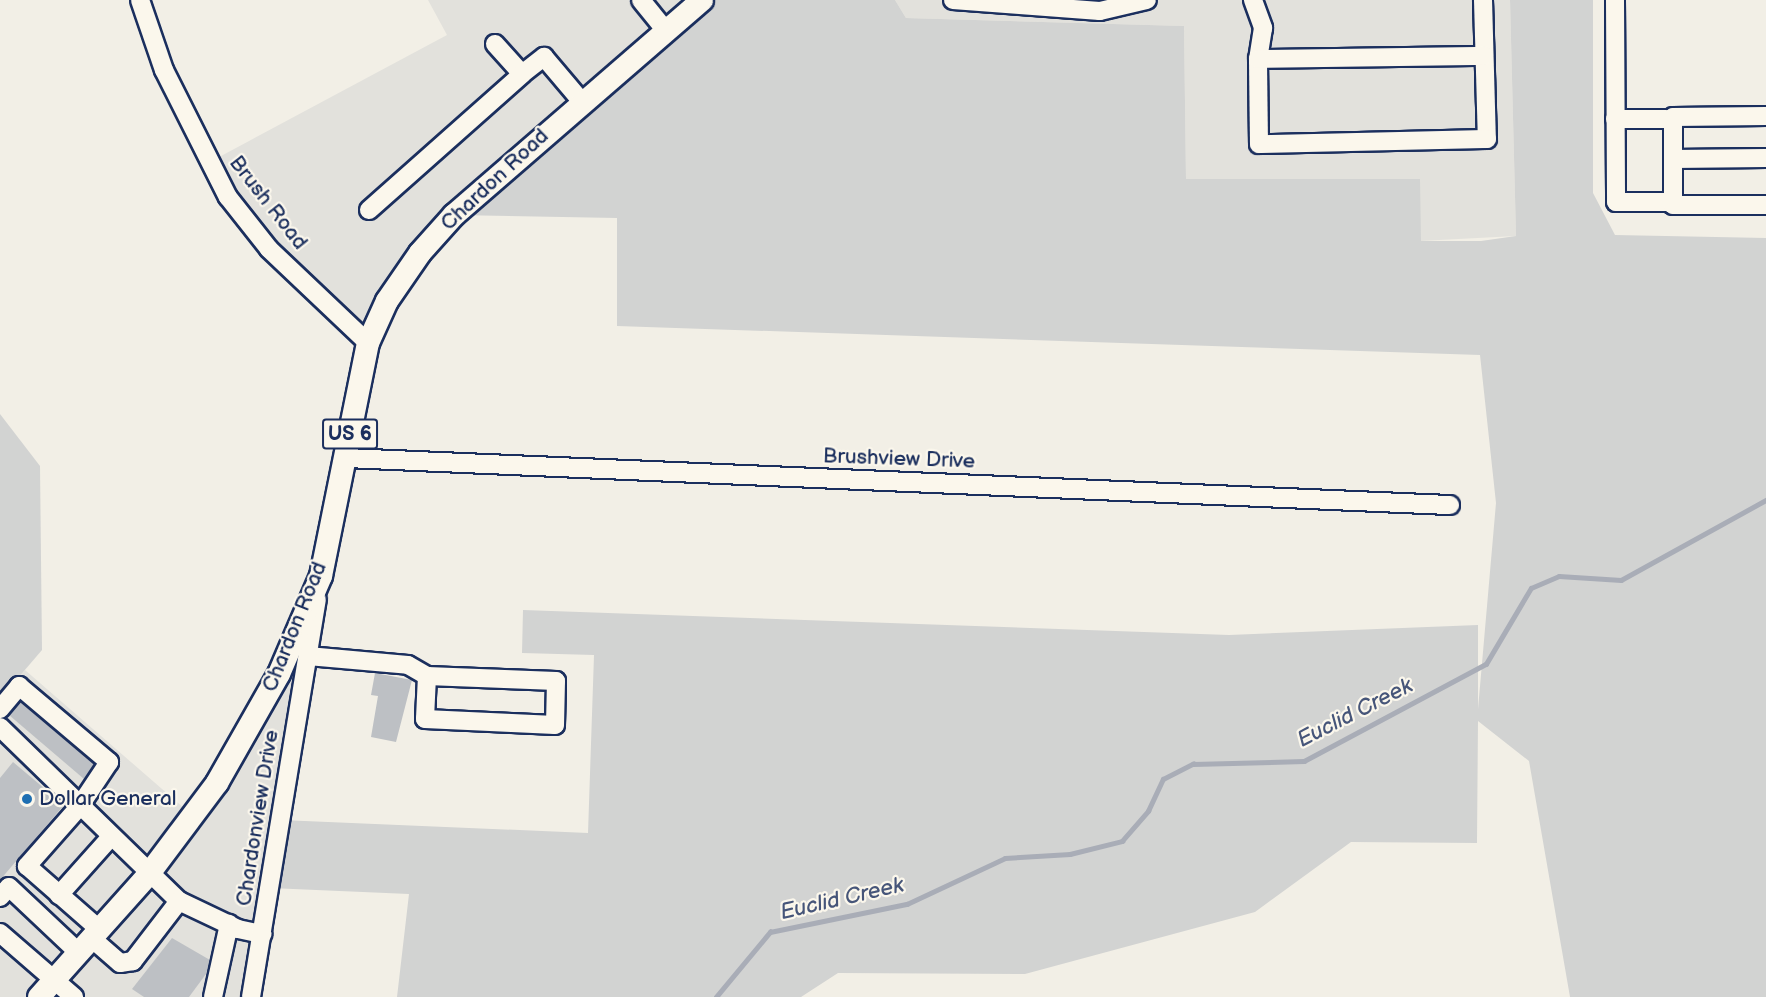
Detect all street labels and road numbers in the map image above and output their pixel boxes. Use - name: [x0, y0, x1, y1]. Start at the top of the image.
- street label: Chardon Road: [436, 124, 554, 236]
- street label: Brush Road: [224, 151, 312, 255]
- road number: US 6: [322, 417, 378, 451]
- street label: Brushview Drive: [822, 444, 976, 474]
- street label: Chardon Road: [257, 558, 333, 696]
- street label: Chardonview Drive: [232, 728, 284, 908]

